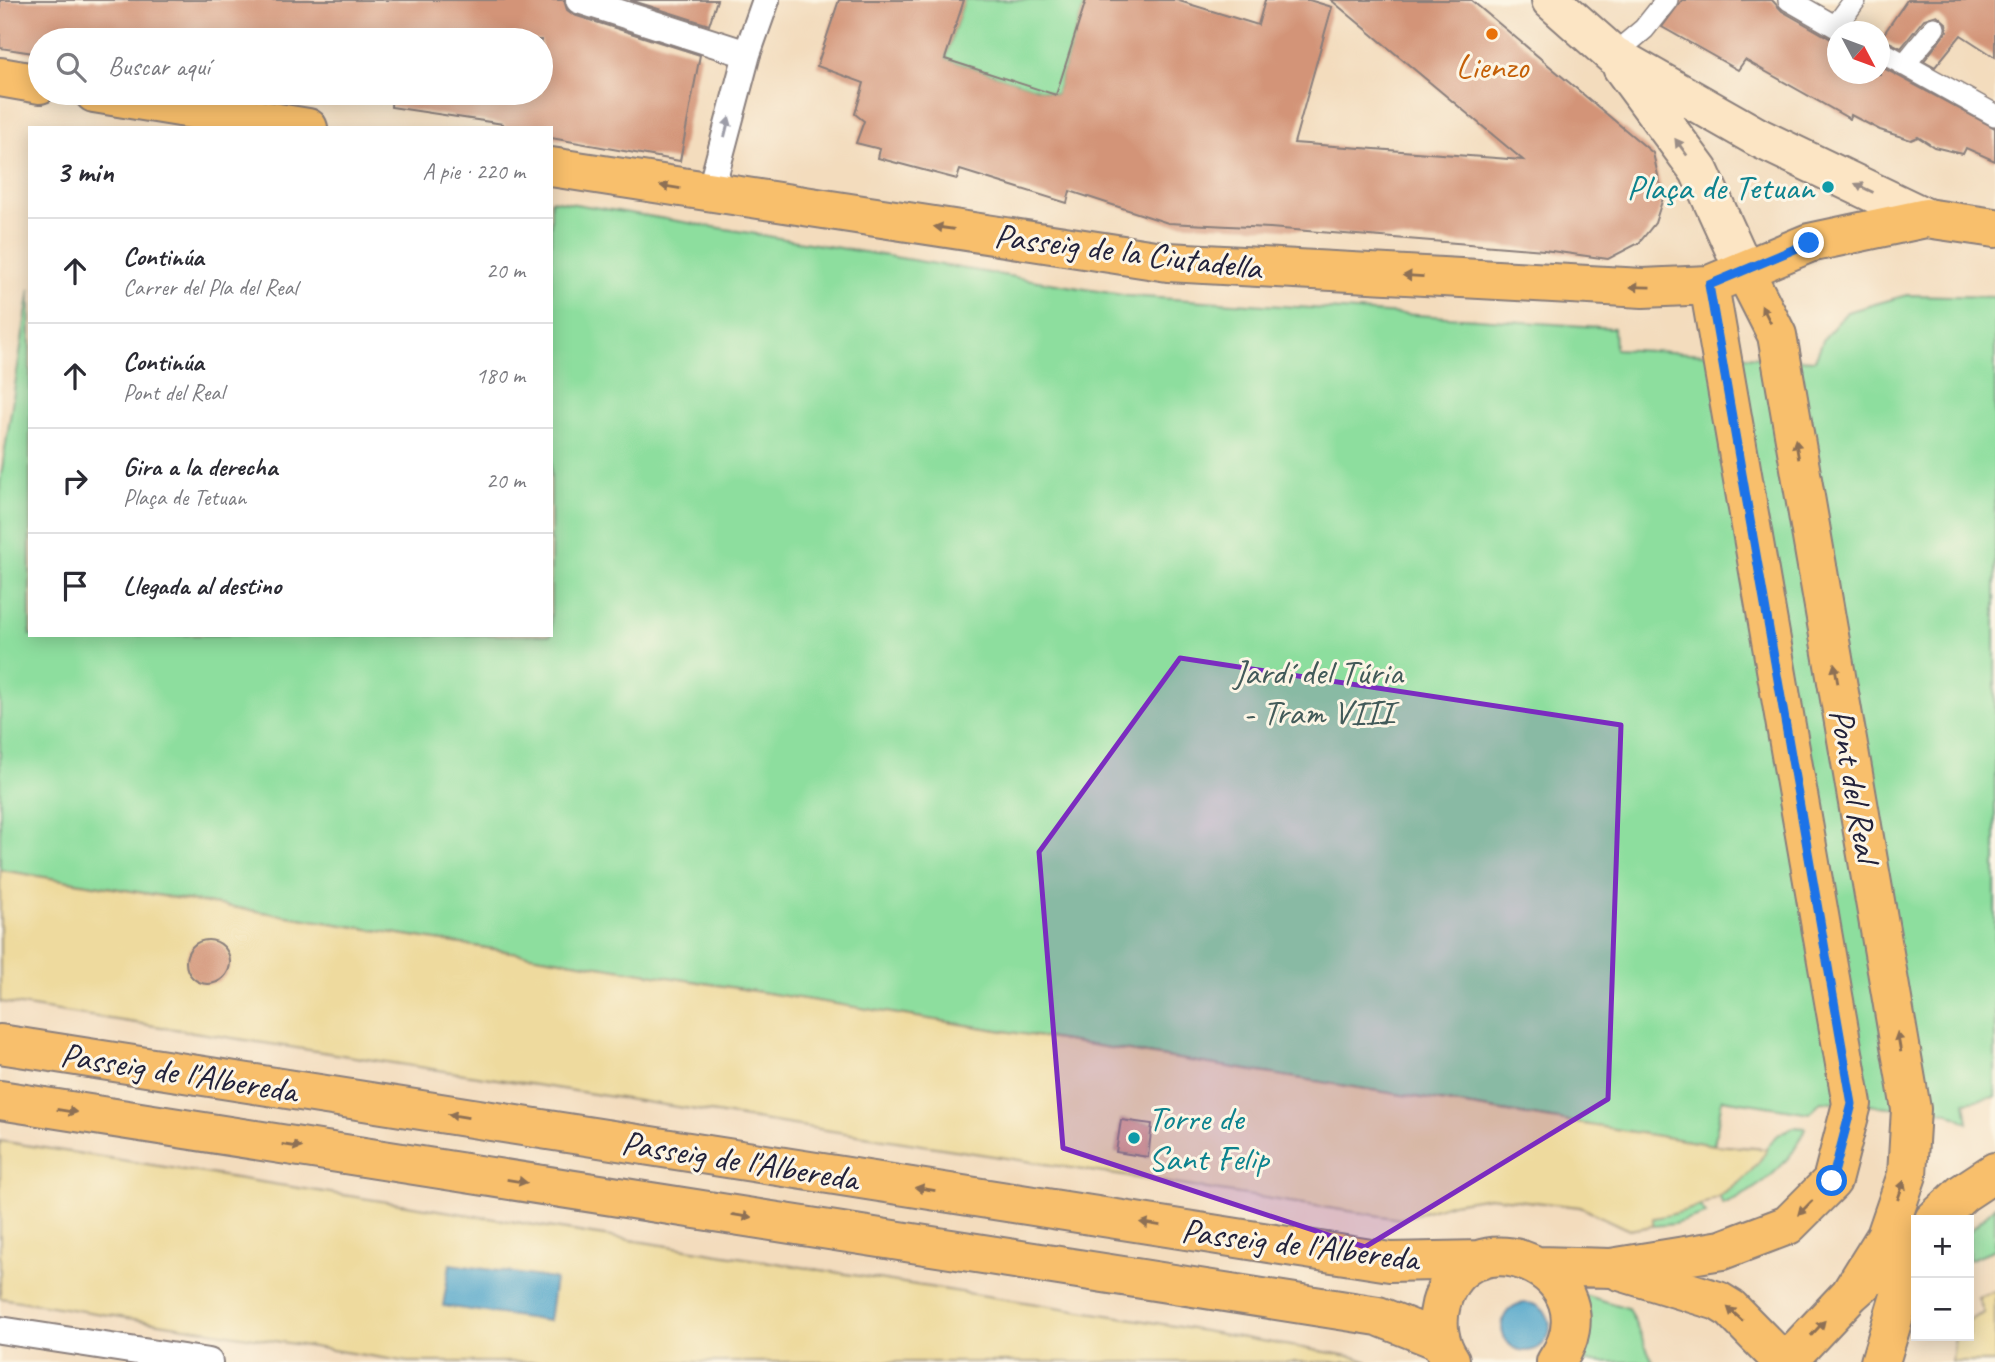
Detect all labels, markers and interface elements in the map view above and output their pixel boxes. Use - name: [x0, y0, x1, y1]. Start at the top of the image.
- north arrow: [1827, 21, 1890, 84]
- marker: Lienzo: [1484, 26, 1500, 42]
- search box: [28, 28, 553, 105]
- place label: Lienzo: [1456, 44, 1530, 89]
- icon: search: [52, 48, 90, 86]
- text: Buscar aquí: [108, 50, 210, 83]
- one-way arrow: [723, 117, 733, 138]
- one-way arrow: [1673, 138, 1688, 156]
- text: 3 min: [56, 153, 113, 191]
- text: A pie · 220 m: [422, 157, 525, 186]
- place label: Plaça de Tetuan: [1627, 165, 1816, 210]
- marker: Plaça de Tetuan: [1820, 179, 1836, 195]
- one-way arrow: [659, 181, 681, 192]
- one-way arrow: [1854, 183, 1875, 194]
- street label: Passeig de la Ciutadella: [992, 213, 1267, 291]
- one-way arrow: [933, 223, 955, 234]
- route end: [1793, 227, 1824, 258]
- text: Continúa: [123, 240, 204, 273]
- icon: ahead: [56, 252, 94, 290]
- text: 20 m: [486, 256, 525, 285]
- one-way arrow: [1402, 270, 1424, 281]
- text: Carrer del Pla del Real: [123, 273, 297, 302]
- one-way arrow: [1629, 282, 1651, 293]
- one-way arrow: [1761, 304, 1772, 324]
- text: Continúa: [123, 345, 204, 378]
- icon: ahead: [56, 357, 94, 395]
- text: 180 m: [476, 361, 525, 390]
- text: Pont del Real: [123, 378, 224, 407]
- one-way arrow: [1791, 438, 1802, 460]
- text: Gira a la derecha: [123, 450, 277, 483]
- icon: right: [56, 462, 94, 500]
- text: 20 m: [486, 466, 525, 495]
- text: Plaça de Tetuan: [123, 483, 246, 512]
- icon: arrive: [56, 567, 94, 605]
- text: Llegada al destino: [123, 569, 281, 602]
- park label: Jardí del Túria - Tram VIII: [1232, 650, 1404, 735]
- one-way arrow: [1830, 662, 1841, 684]
- street label: Pont del Real: [1819, 705, 1891, 871]
- one-way arrow: [1893, 1031, 1904, 1053]
- street label: Passeig de l'Albereda: [58, 1032, 303, 1114]
- place label: Torre de Sant Felip: [1148, 1096, 1271, 1181]
- one-way arrow: [57, 1105, 79, 1116]
- one-way arrow: [447, 1110, 469, 1121]
- street label: Passeig de l'Albereda: [619, 1120, 864, 1202]
- marker: Torre de Sant Felip: [1126, 1130, 1142, 1146]
- one-way arrow: [281, 1141, 303, 1152]
- route start: [1816, 1165, 1847, 1196]
- one-way arrow: [506, 1176, 528, 1187]
- one-way arrow: [1897, 1179, 1907, 1200]
- one-way arrow: [914, 1183, 936, 1194]
- one-way arrow: [1797, 1199, 1814, 1215]
- street label: Passeig de l'Albereda: [1179, 1208, 1424, 1282]
- one-way arrow: [731, 1211, 753, 1222]
- map controls: [1911, 1215, 1974, 1341]
- button: +: [1911, 1215, 1974, 1278]
- one-way arrow: [1139, 1218, 1161, 1229]
- button: −: [1911, 1278, 1974, 1341]
- one-way arrow: [1726, 1306, 1744, 1322]
- one-way arrow: [1809, 1320, 1825, 1337]

